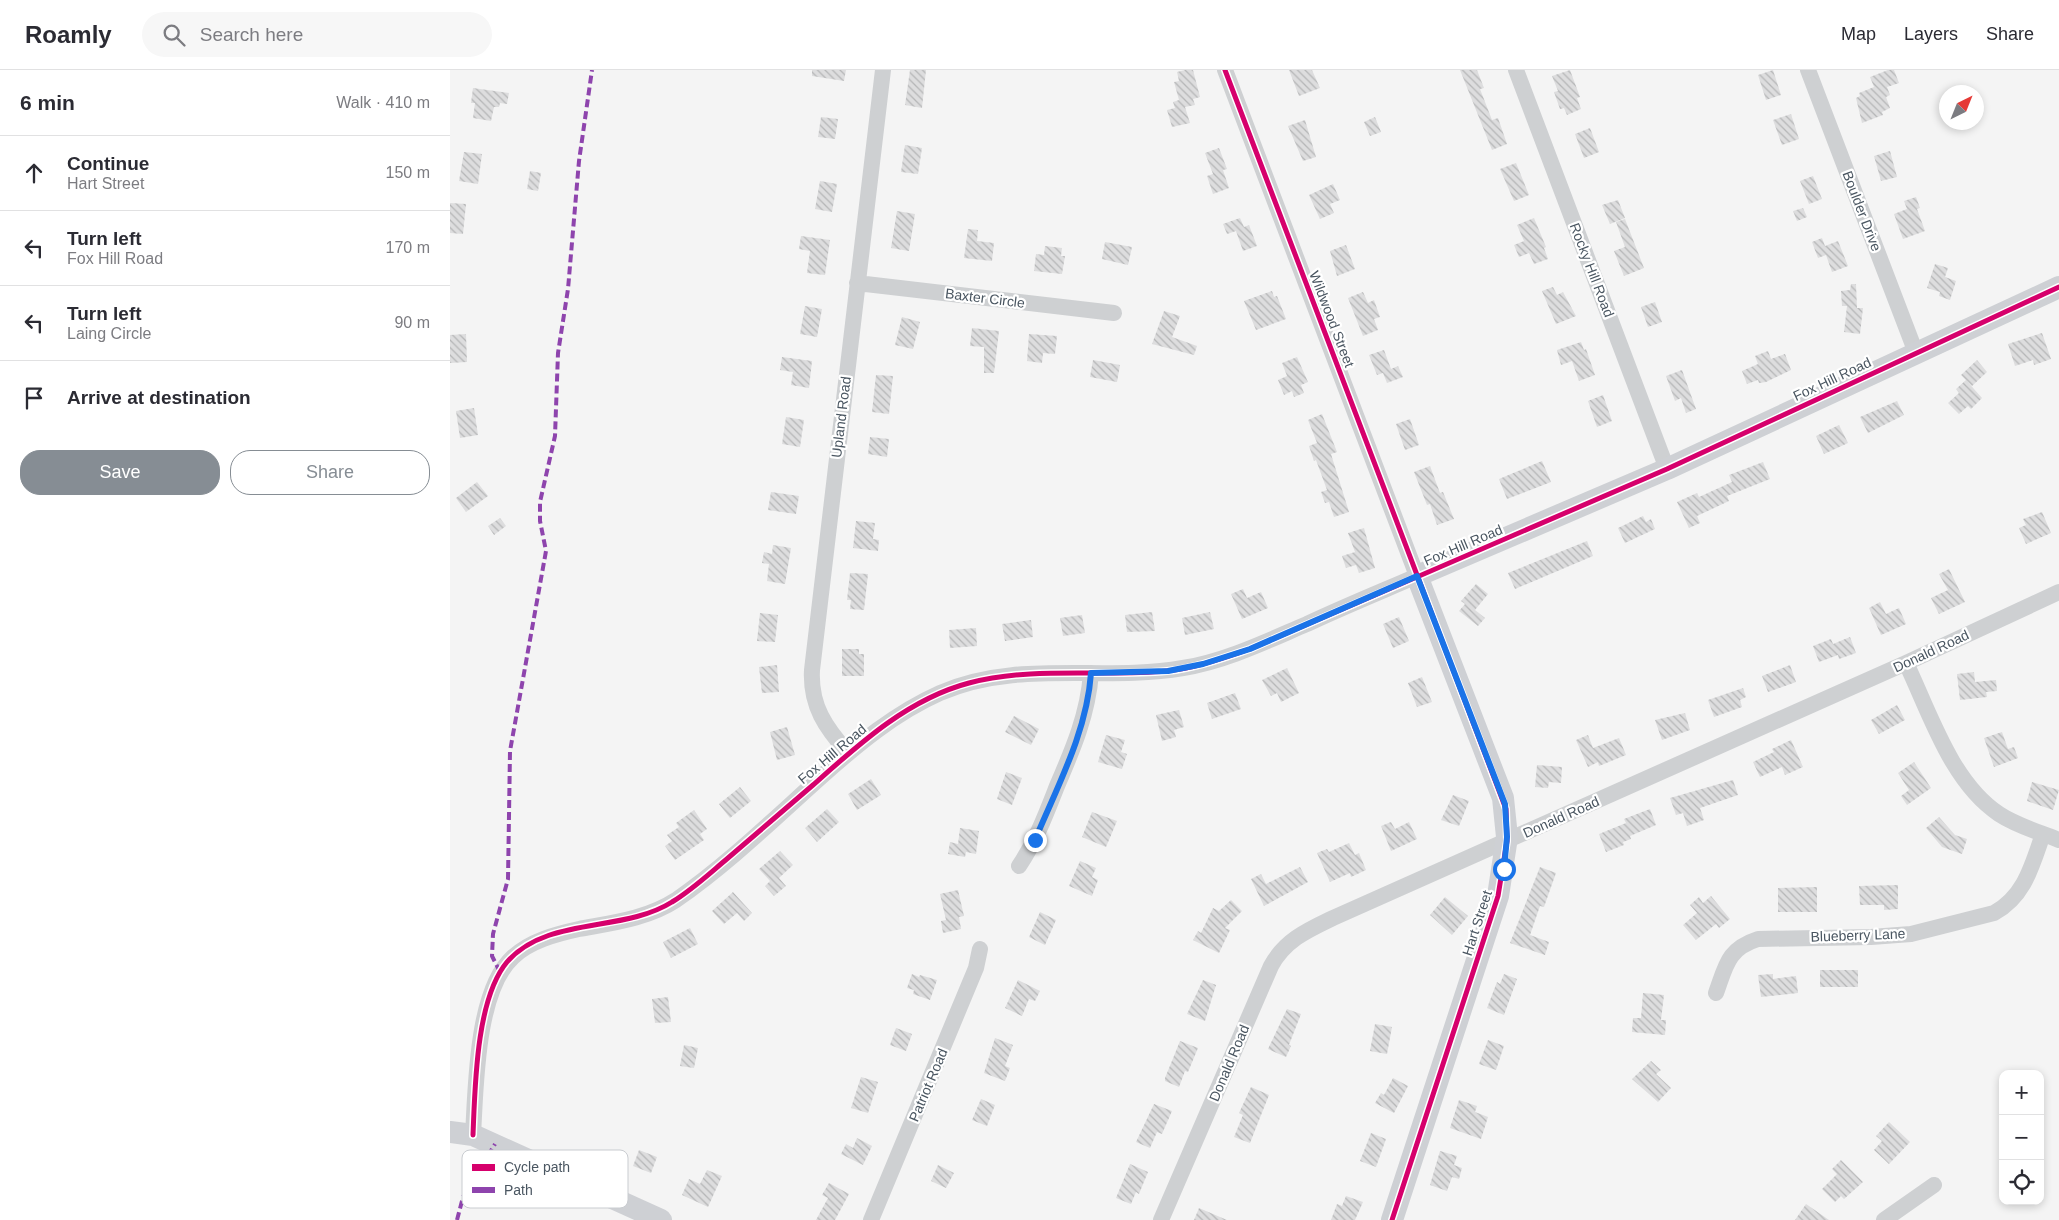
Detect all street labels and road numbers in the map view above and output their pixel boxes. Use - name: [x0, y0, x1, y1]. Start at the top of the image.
- street label: Boulder Drive: [1839, 169, 1885, 254]
- street label: Rocky Hill Road: [1567, 221, 1617, 319]
- street label: Wildwood Street: [1306, 269, 1358, 370]
- street label: Baxter Circle: [944, 285, 1026, 311]
- street label: Fox Hill Road: [1791, 354, 1873, 404]
- street label: Upland Road: [828, 375, 854, 459]
- street label: Fox Hill Road: [1421, 521, 1505, 569]
- street label: Donald Road: [1891, 626, 1971, 676]
- street label: Fox Hill Road: [795, 721, 869, 787]
- street label: Donald Road: [1520, 793, 1602, 841]
- street label: Hart Street: [1459, 888, 1495, 958]
- street label: Blueberry Lane: [1810, 925, 1906, 945]
- street label: Donald Road: [1206, 1022, 1252, 1104]
- street label: Patriot Road: [905, 1046, 951, 1124]

